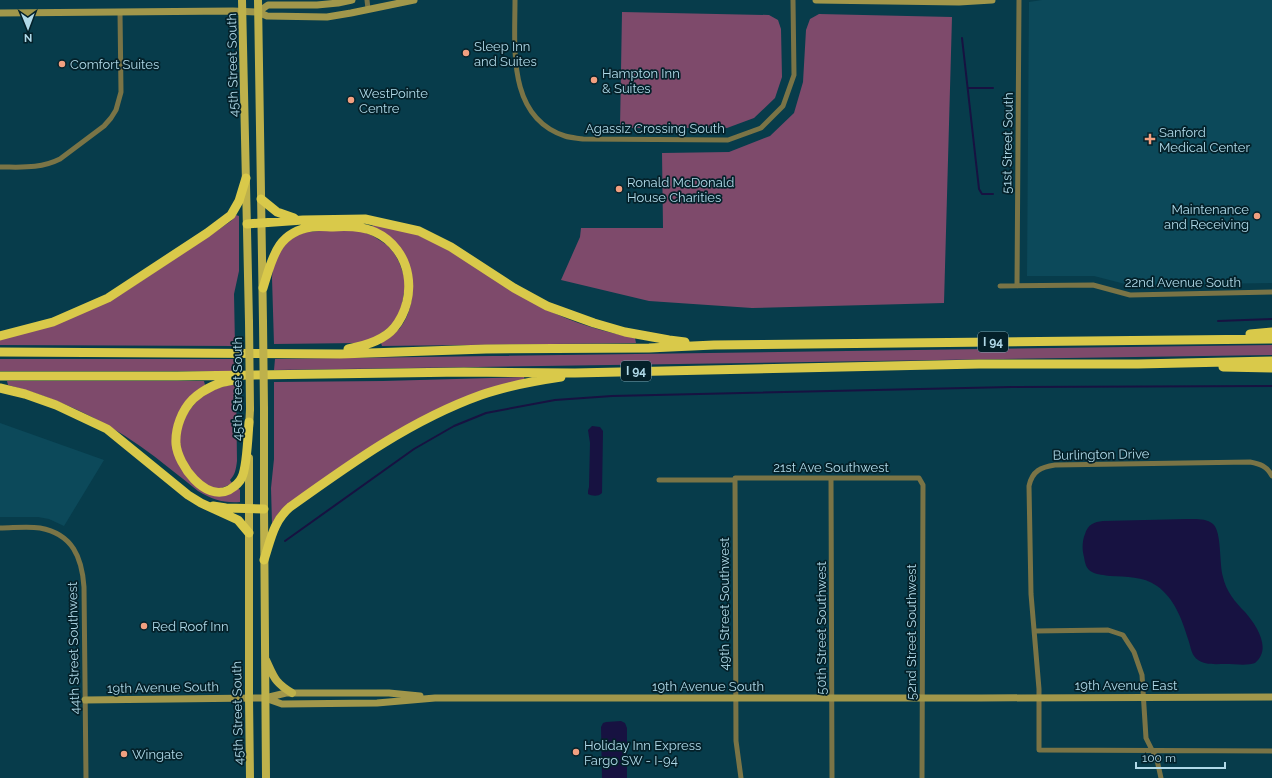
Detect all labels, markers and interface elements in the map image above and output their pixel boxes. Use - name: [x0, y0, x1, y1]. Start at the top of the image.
- north arrow: [8, 8, 48, 48]
- street label: 45th Street South: [224, 13, 241, 117]
- text: N: [24, 31, 32, 44]
- place label: Sleep Inn and Suites: [474, 39, 537, 69]
- marker: Sleep Inn and Suites: [461, 48, 471, 58]
- place label: Comfort Suites: [70, 57, 159, 72]
- marker: Comfort Suites: [57, 59, 67, 69]
- place label: Hampton Inn & Suites: [602, 66, 680, 96]
- marker: Hampton Inn & Suites: [589, 75, 599, 85]
- place label: WestPointe Centre: [359, 86, 428, 116]
- street label: 51st Street South: [999, 92, 1016, 194]
- marker: WestPointe Centre: [346, 95, 356, 105]
- street label: Agassiz Crossing South: [585, 121, 725, 136]
- place label: Sanford Medical Center: [1159, 125, 1250, 155]
- marker: Sanford Medical Center: [1144, 133, 1156, 145]
- place label: Ronald McDonald House Charities: [627, 175, 734, 205]
- marker: Ronald McDonald House Charities: [614, 184, 624, 194]
- place label: Maintenance and Receiving: [1164, 202, 1249, 232]
- marker: Maintenance and Receiving: [1252, 211, 1262, 221]
- street label: 22nd Avenue South: [1125, 275, 1241, 290]
- road number: I 94: [978, 332, 1008, 352]
- street label: 45th Street South: [230, 337, 245, 441]
- road number: I 94: [621, 361, 651, 381]
- street label: Burlington Drive: [1052, 446, 1150, 463]
- street label: 21st Ave Southwest: [773, 460, 889, 475]
- street label: 49th Street Southwest: [717, 537, 732, 671]
- street label: 50th Street Southwest: [814, 561, 829, 695]
- street label: 52nd Street Southwest: [904, 563, 919, 700]
- street label: 44th Street Southwest: [65, 581, 82, 714]
- place label: Red Roof Inn: [152, 619, 229, 634]
- marker: Red Roof Inn: [139, 621, 149, 631]
- street label: 45th Street South: [229, 661, 246, 765]
- street label: 19th Avenue East: [1075, 678, 1178, 693]
- street label: 19th Avenue South: [107, 679, 219, 696]
- street label: 19th Avenue South: [652, 679, 764, 694]
- place label: Holiday Inn Express Fargo SW - I-94: [584, 738, 701, 768]
- scale bar: [1136, 744, 1225, 770]
- place label: Wingate: [132, 747, 183, 762]
- marker: Holiday Inn Express Fargo SW - I-94: [571, 747, 581, 757]
- marker: Wingate: [119, 749, 129, 759]
- text: 100 m: [1142, 751, 1176, 765]

